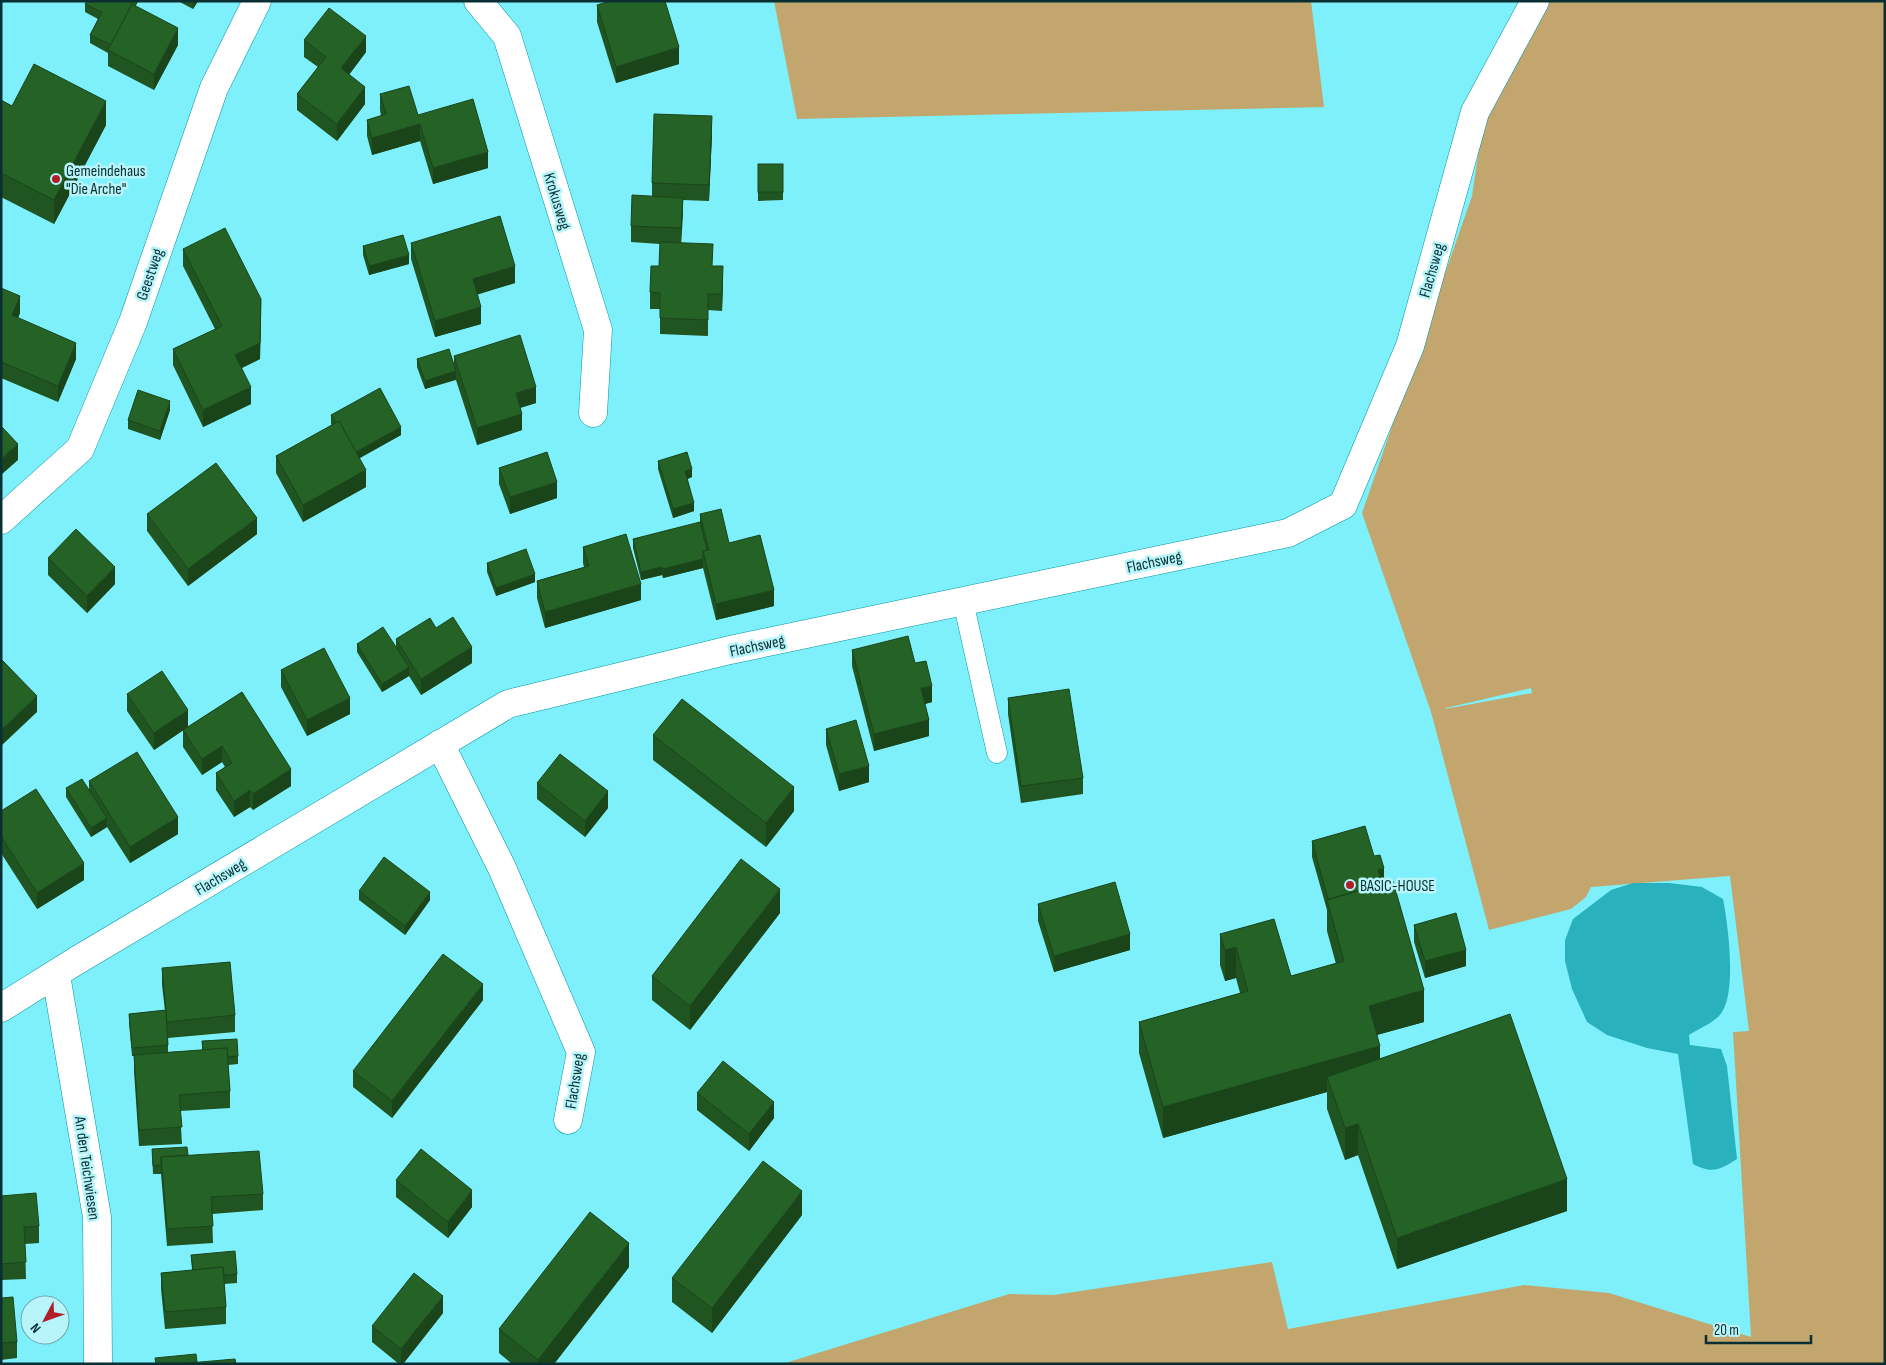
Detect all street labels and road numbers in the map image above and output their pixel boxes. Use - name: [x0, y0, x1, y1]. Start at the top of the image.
- street label: Krokusweg: [539, 171, 574, 232]
- street label: Flachsweg: [1416, 241, 1449, 300]
- street label: Geestweg: [133, 246, 168, 303]
- street label: Flachsweg: [1125, 547, 1184, 578]
- street label: Flachsweg: [728, 631, 787, 662]
- street label: Flachsweg: [192, 855, 250, 900]
- street label: Flachsweg: [562, 1052, 589, 1110]
- street label: An den Teichwiesen: [70, 1114, 103, 1221]

